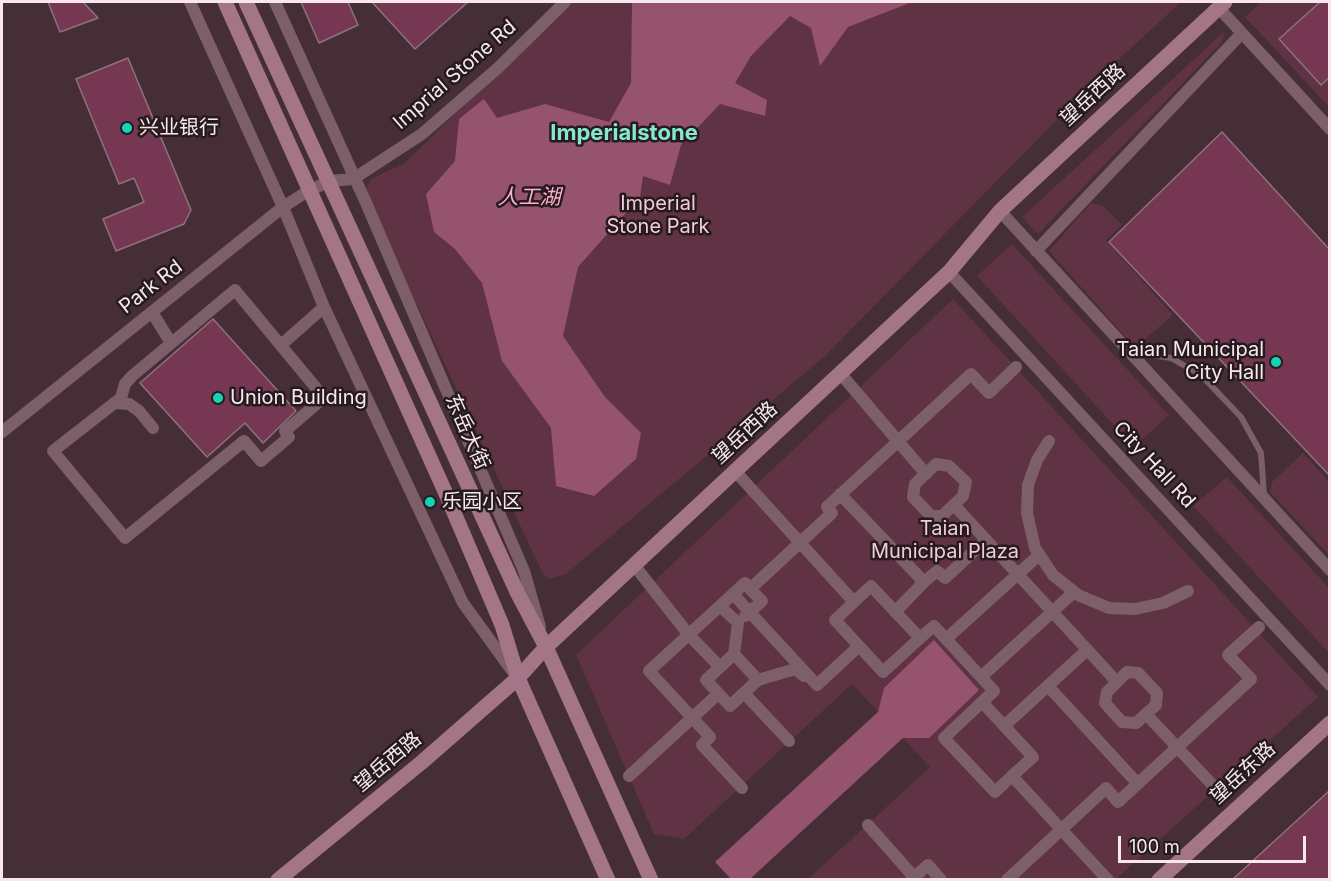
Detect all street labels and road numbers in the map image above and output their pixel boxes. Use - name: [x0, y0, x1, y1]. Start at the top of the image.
- street label: Imprial Stone Rd: [389, 15, 521, 135]
- street label: 望岳西路: [1056, 59, 1130, 131]
- street label: Park Rd: [115, 255, 187, 319]
- street label: 东岳大街: [440, 391, 494, 473]
- street label: 望岳西路: [708, 397, 782, 469]
- street label: City Hall Rd: [1108, 417, 1200, 513]
- street label: 望岳西路: [350, 727, 426, 797]
- street label: 望岳东路: [1206, 737, 1280, 809]

